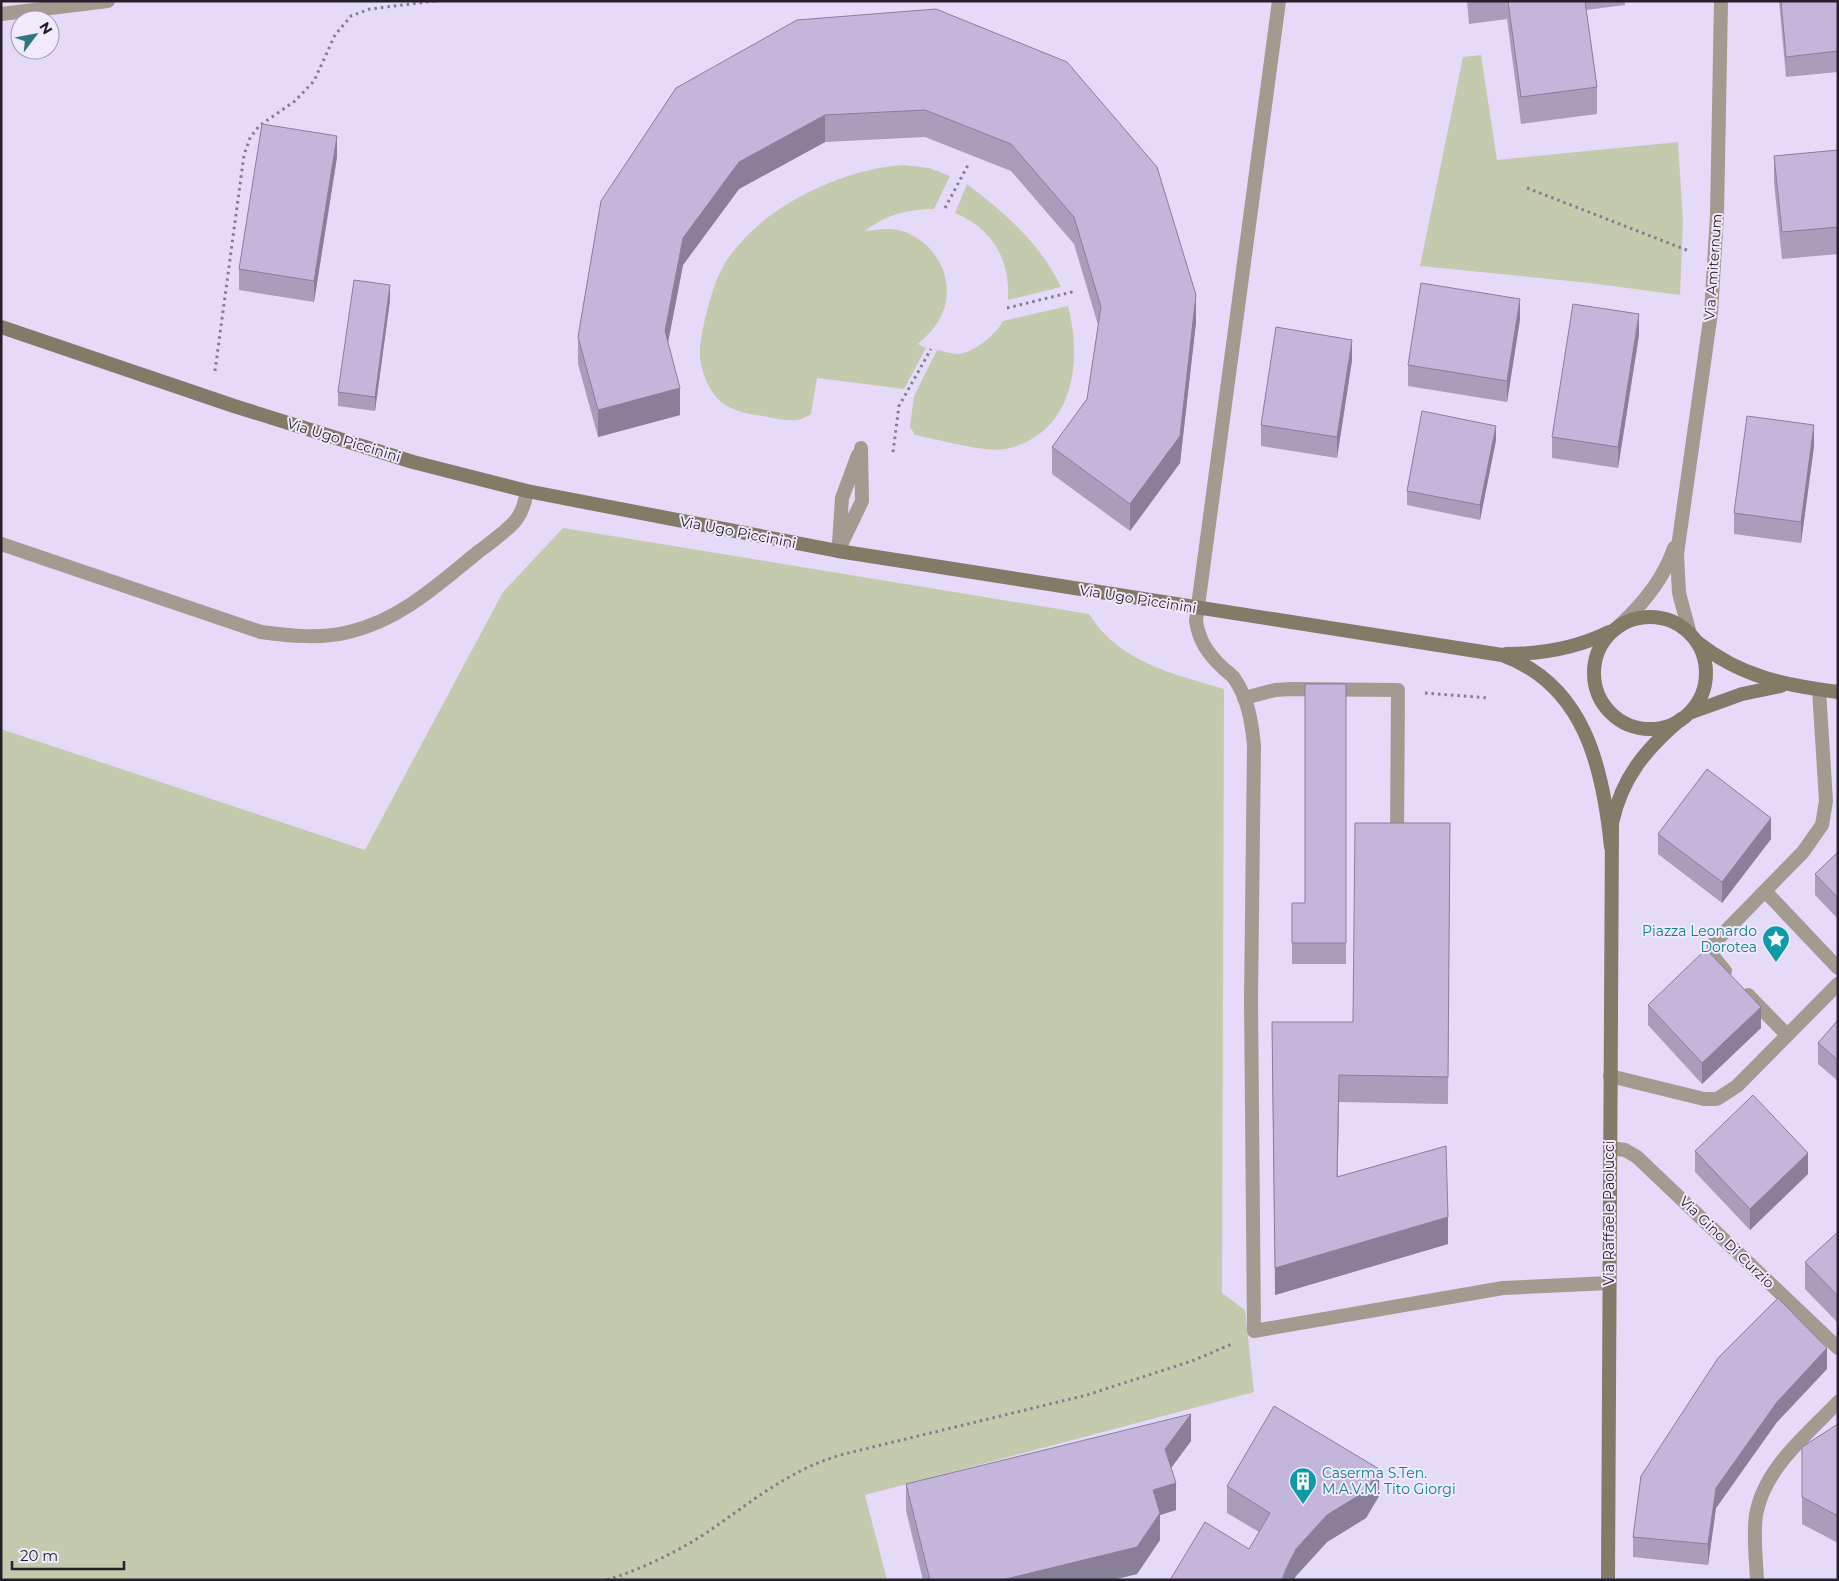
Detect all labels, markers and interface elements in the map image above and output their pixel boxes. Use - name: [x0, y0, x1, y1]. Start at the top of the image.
- north arrow: [10, 10, 60, 60]
- text: N: [35, 19, 57, 38]
- street label: Via Amiternum: [1700, 213, 1726, 321]
- street label: Via Ugo Piccinini: [285, 414, 403, 466]
- street label: Via Ugo Piccinini: [678, 512, 798, 552]
- street label: Via Ugo Piccinini: [1078, 581, 1198, 617]
- place label: Piazza Leonardo Dorotea: [1642, 922, 1757, 956]
- place icon: Piazza Leonardo Dorotea: [1761, 924, 1791, 963]
- street label: Via Raffaele Paolucci: [1600, 1141, 1618, 1285]
- street label: Via Gino Di Curzio: [1676, 1192, 1778, 1292]
- place label: Caserma S.Ten. M.A.V.M. Tito Giorgi: [1322, 1464, 1456, 1498]
- building icon: Caserma S.Ten. M.A.V.M. Tito Giorgi: [1288, 1466, 1318, 1505]
- scale bar: [12, 1538, 125, 1570]
- text: 20 m: [20, 1546, 58, 1565]

